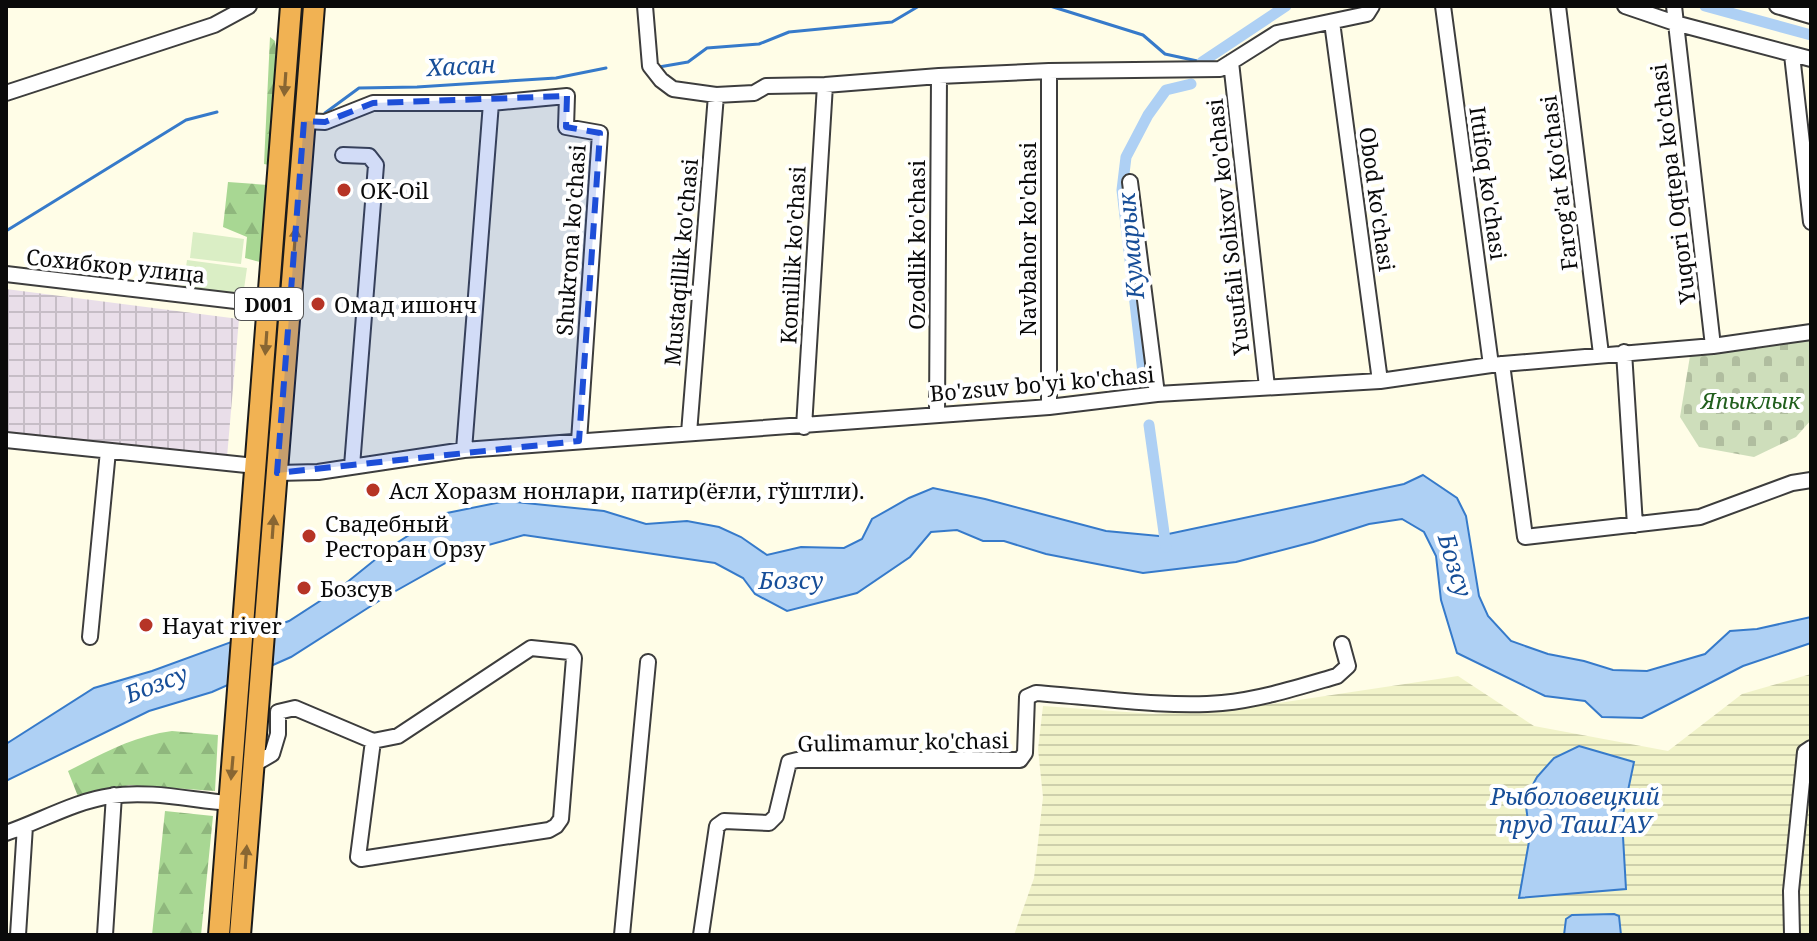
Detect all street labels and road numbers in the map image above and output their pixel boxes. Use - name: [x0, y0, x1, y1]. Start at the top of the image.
- street label: Yuqori Oqtepa ko'chasi: [1642, 62, 1702, 307]
- street label: Farog'at Ko'chasi: [1532, 94, 1584, 272]
- street label: Yusufali Solixov ko'chasi: [1199, 97, 1255, 358]
- street label: Ittifoq ko'chasi: [1463, 105, 1515, 261]
- street label: Obod ko'chasi: [1353, 125, 1403, 273]
- street label: Navbahor ko'chasi: [1012, 142, 1042, 336]
- street label: Shukrona ko'chasi: [548, 143, 592, 337]
- street label: Mustaqillik ko'chasi: [656, 157, 704, 367]
- street label: Ozodlik ko'chasi: [901, 160, 931, 330]
- street label: Komillik ko'chasi: [772, 165, 812, 345]
- street label: Сохибкор улица: [25, 241, 207, 289]
- road number: D001: [235, 288, 303, 320]
- street label: Bo'zsuv bo'yi ko'chasi: [928, 358, 1156, 408]
- street label: Gulimamur ko'chasi: [797, 724, 1009, 758]

